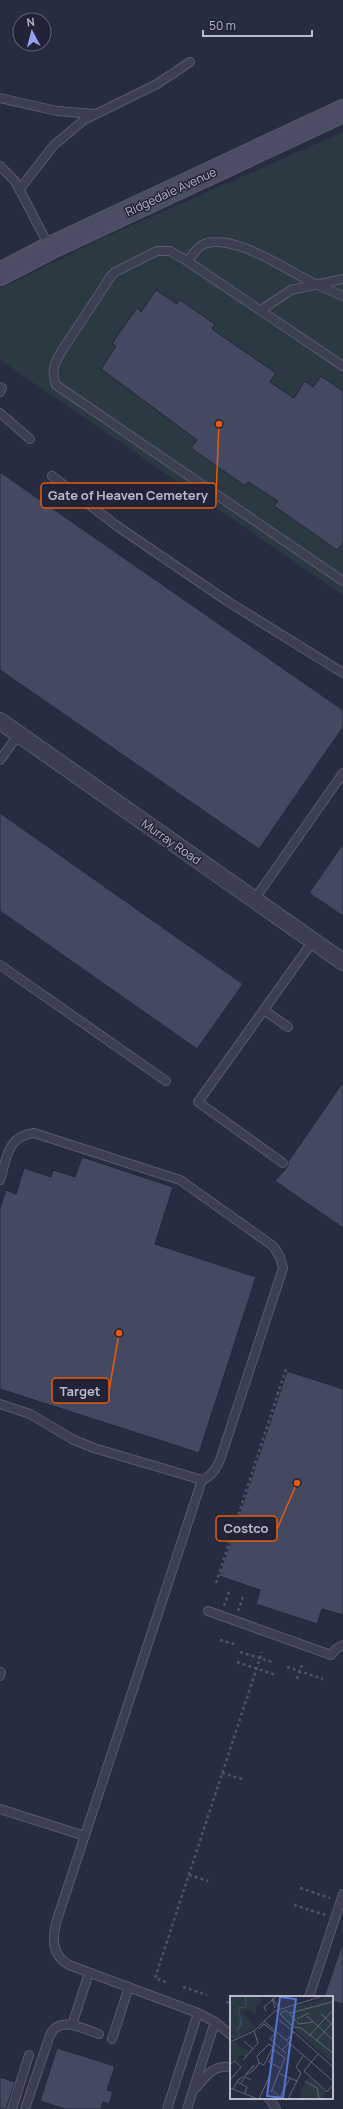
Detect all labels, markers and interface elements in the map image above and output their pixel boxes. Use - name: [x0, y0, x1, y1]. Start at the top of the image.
- north arrow: [12, 12, 52, 52]
- scale bar: [203, 12, 312, 38]
- text: N: [26, 14, 36, 30]
- text: 50 m: [209, 17, 236, 34]
- street label: Ridgedale Avenue: [122, 163, 219, 220]
- callout: Gate of Heaven Cemetery: [41, 483, 216, 508]
- text: Gate of Heaven Cemetery: [48, 486, 209, 504]
- street label: Murray Road: [138, 815, 204, 868]
- callout: Target: [52, 1378, 109, 1403]
- text: Target: [60, 1382, 101, 1400]
- callout: Costco: [216, 1516, 277, 1541]
- text: Costco: [223, 1519, 269, 1537]
- inset map: [230, 1996, 333, 2099]

